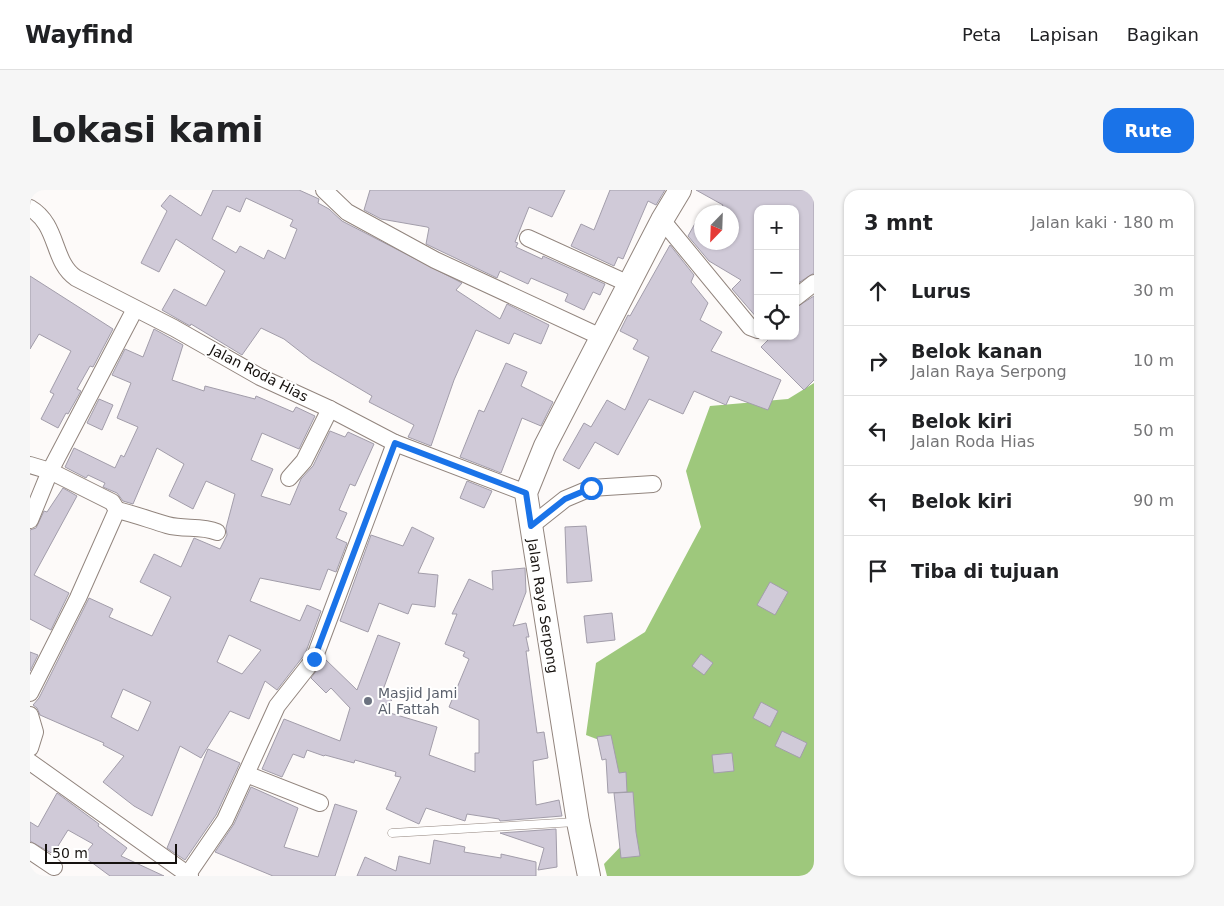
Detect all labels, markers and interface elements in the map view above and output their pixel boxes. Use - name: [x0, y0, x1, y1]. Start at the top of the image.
- text: Wayfind: [25, 21, 134, 49]
- text: Peta: [962, 24, 1001, 45]
- text: Lapisan: [1029, 24, 1099, 45]
- text: Bagikan: [1127, 24, 1199, 45]
- button: Rute: [1103, 108, 1194, 153]
- text: Lokasi kami: [30, 110, 264, 150]
- north arrow: [694, 205, 739, 250]
- map controls: [754, 205, 799, 340]
- button: +: [754, 205, 799, 250]
- text: 3 mnt: [864, 211, 933, 235]
- text: Jalan kaki · 180 m: [1031, 213, 1174, 232]
- button: −: [754, 250, 799, 295]
- icon: ahead: [864, 277, 892, 305]
- text: Lurus: [911, 280, 971, 302]
- text: 30 m: [1133, 281, 1174, 300]
- button: locate: [754, 295, 799, 340]
- text: Belok kanan: [911, 340, 1043, 362]
- street label: Jalan Roda Hias: [206, 341, 311, 405]
- icon: right: [864, 347, 892, 375]
- text: 10 m: [1133, 351, 1174, 370]
- text: Jalan Raya Serpong: [911, 362, 1067, 381]
- text: Belok kiri: [911, 410, 1012, 432]
- icon: left: [864, 417, 892, 445]
- text: 50 m: [1133, 421, 1174, 440]
- text: Jalan Roda Hias: [911, 432, 1035, 451]
- route start: [580, 477, 603, 500]
- icon: left: [864, 487, 892, 515]
- text: Belok kiri: [911, 490, 1012, 512]
- text: 90 m: [1133, 491, 1174, 510]
- street label: Jalan Raya Serpong: [524, 536, 562, 675]
- icon: arrive: [864, 557, 892, 585]
- text: Tiba di tujuan: [911, 560, 1059, 582]
- route end: [303, 648, 326, 671]
- place label: Masjid Jami Al Fattah: [378, 685, 457, 717]
- marker: Masjid Jami Al Fattah: [362, 695, 374, 707]
- scale bar: [45, 841, 178, 864]
- text: 50 m: [52, 845, 88, 861]

